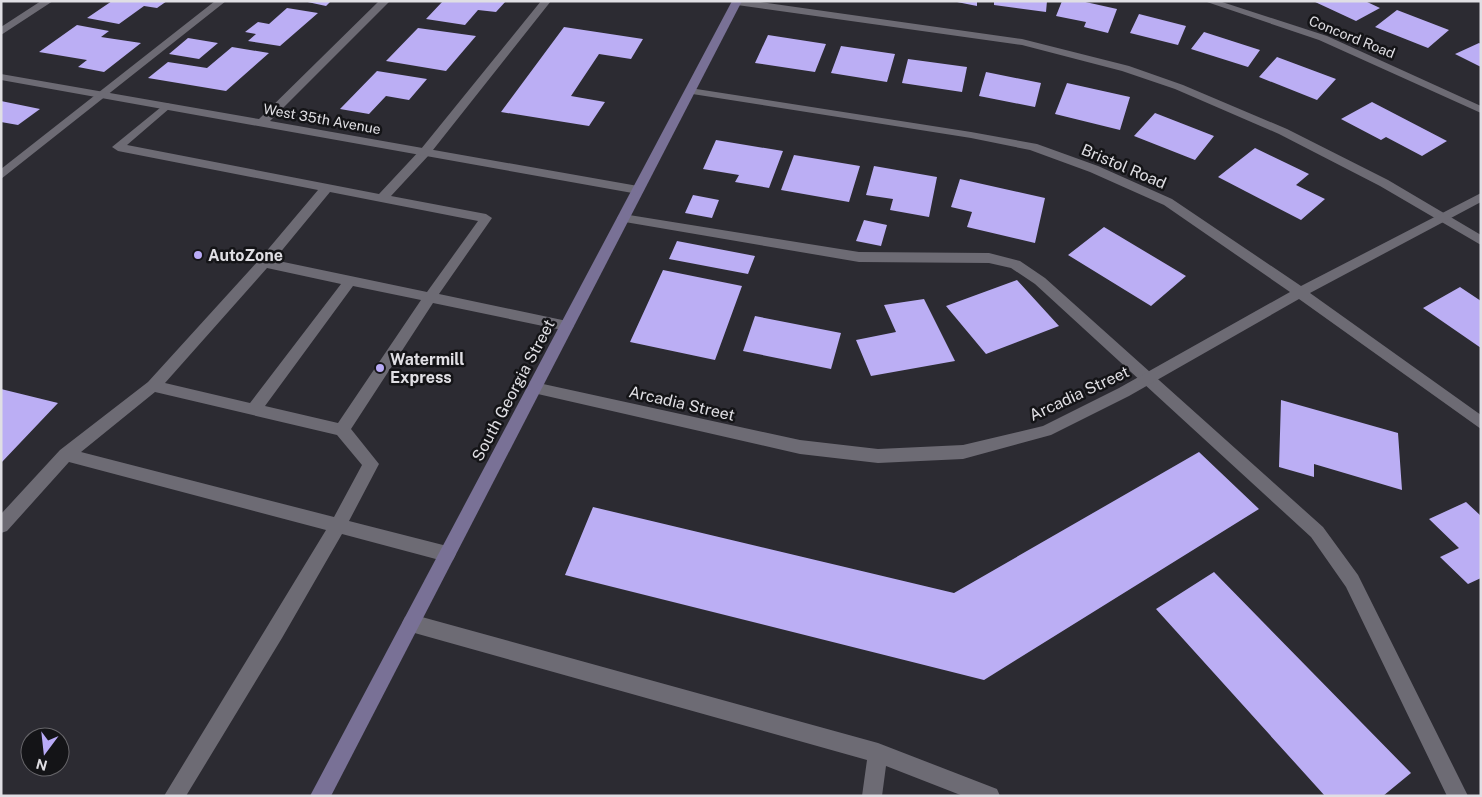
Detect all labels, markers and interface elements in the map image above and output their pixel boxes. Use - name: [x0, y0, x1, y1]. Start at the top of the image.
- street label: Concord Road: [1307, 12, 1397, 62]
- street label: West 35th Avenue: [262, 101, 382, 137]
- street label: Bristol Road: [1078, 140, 1169, 193]
- place label: AutoZone: [208, 246, 283, 265]
- marker: AutoZone: [192, 249, 204, 261]
- street label: South Georgia Street: [468, 316, 559, 464]
- place label: Watermill Express: [390, 350, 465, 387]
- marker: Watermill Express: [374, 362, 386, 374]
- street label: Arcadia Street: [1026, 362, 1132, 425]
- street label: Arcadia Street: [627, 382, 737, 425]
- north arrow: [20, 727, 70, 777]
- text: N: [34, 755, 49, 774]

